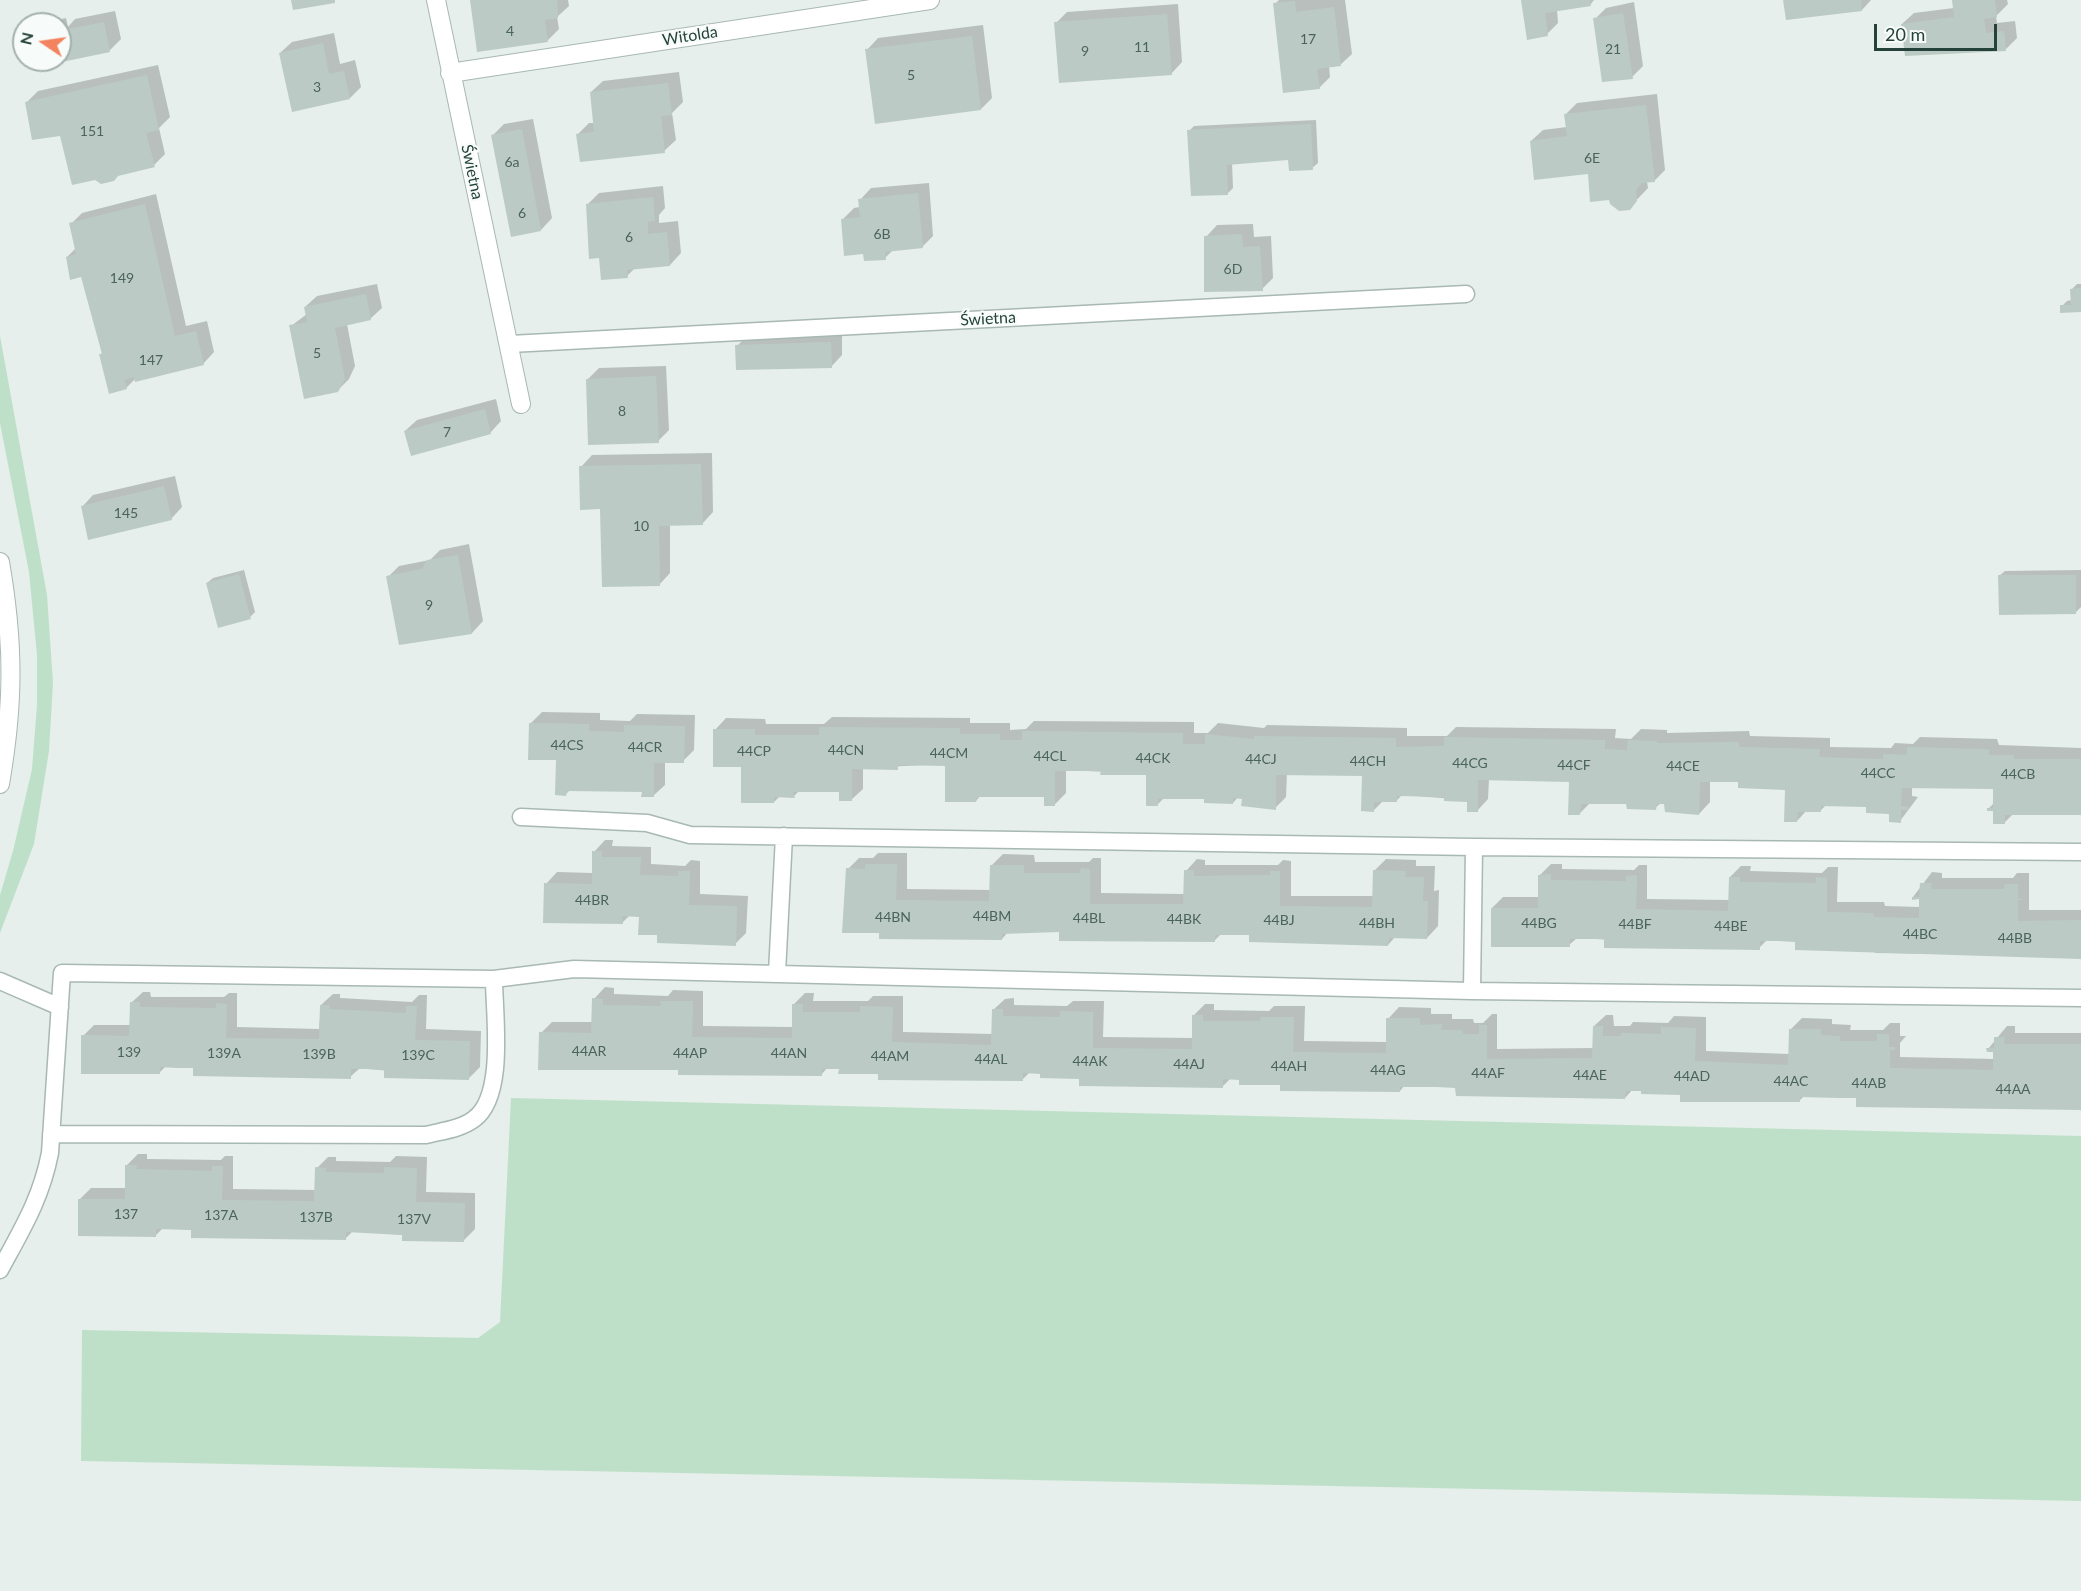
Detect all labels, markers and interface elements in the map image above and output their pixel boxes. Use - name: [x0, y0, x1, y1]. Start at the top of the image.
- north arrow: [12, 12, 72, 72]
- scale bar: [1877, 12, 2000, 50]
- street label: Witolda: [661, 22, 719, 50]
- house number: 4: [506, 23, 514, 39]
- text: 20 m: [1885, 23, 1925, 45]
- text: N: [15, 30, 37, 46]
- house number: 17: [1300, 31, 1316, 47]
- house number: 11: [1134, 39, 1150, 55]
- house number: 21: [1605, 41, 1621, 57]
- house number: 9: [1081, 43, 1089, 59]
- house number: 5: [907, 67, 915, 83]
- house number: 3: [313, 79, 321, 95]
- house number: 151: [80, 123, 104, 139]
- street label: Świetna: [457, 143, 487, 201]
- house number: 6E: [1584, 150, 1600, 166]
- house number: 6a: [504, 154, 520, 170]
- house number: 6: [518, 205, 526, 221]
- house number: 6B: [873, 226, 891, 242]
- house number: 6: [625, 229, 633, 245]
- house number: 6D: [1224, 261, 1242, 277]
- house number: 149: [110, 270, 134, 286]
- street label: Świetna: [960, 308, 1016, 330]
- house number: 5: [313, 345, 321, 361]
- house number: 147: [139, 352, 163, 368]
- house number: 8: [618, 403, 626, 419]
- house number: 7: [443, 424, 451, 440]
- house number: 145: [114, 505, 138, 521]
- house number: 10: [633, 518, 649, 534]
- house number: 9: [425, 597, 433, 613]
- house number: 44CS: [550, 737, 584, 753]
- house number: 44CR: [628, 739, 662, 755]
- house number: 44CN: [828, 742, 864, 758]
- house number: 44CP: [737, 743, 771, 759]
- house number: 44CM: [930, 745, 968, 761]
- house number: 44CL: [1034, 748, 1066, 764]
- house number: 44CK: [1136, 750, 1170, 766]
- house number: 44CJ: [1245, 751, 1277, 767]
- house number: 44CH: [1350, 753, 1386, 769]
- house number: 44CG: [1452, 755, 1488, 771]
- house number: 44CF: [1557, 757, 1591, 773]
- house number: 44CE: [1666, 758, 1700, 774]
- house number: 44CC: [1861, 765, 1895, 781]
- house number: 44CB: [2001, 766, 2035, 782]
- house number: 44BR: [575, 892, 609, 908]
- house number: 44BM: [973, 908, 1011, 924]
- house number: 44BN: [875, 909, 911, 925]
- house number: 44BL: [1073, 910, 1105, 926]
- house number: 44BK: [1167, 911, 1201, 927]
- house number: 44BJ: [1263, 912, 1295, 928]
- house number: 44BH: [1359, 915, 1395, 931]
- house number: 44BG: [1521, 915, 1557, 931]
- house number: 44BF: [1618, 916, 1652, 932]
- house number: 44BE: [1714, 918, 1748, 934]
- house number: 44BC: [1903, 926, 1937, 942]
- house number: 44BB: [1998, 930, 2032, 946]
- house number: 44AR: [572, 1043, 606, 1059]
- house number: 139: [117, 1044, 141, 1060]
- house number: 139A: [207, 1045, 241, 1061]
- house number: 44AP: [673, 1045, 707, 1061]
- house number: 44AN: [771, 1045, 807, 1061]
- house number: 139B: [302, 1046, 336, 1062]
- house number: 139C: [401, 1047, 435, 1063]
- house number: 44AM: [871, 1048, 909, 1064]
- house number: 44AL: [975, 1051, 1007, 1067]
- house number: 44AK: [1073, 1053, 1107, 1069]
- house number: 44AJ: [1173, 1056, 1205, 1072]
- house number: 44AH: [1271, 1058, 1307, 1074]
- house number: 44AG: [1370, 1062, 1406, 1078]
- house number: 44AF: [1471, 1065, 1505, 1081]
- house number: 44AE: [1573, 1067, 1607, 1083]
- house number: 44AD: [1674, 1068, 1710, 1084]
- house number: 44AC: [1774, 1073, 1808, 1089]
- house number: 44AB: [1852, 1075, 1886, 1091]
- house number: 44AA: [1995, 1081, 2031, 1097]
- house number: 137: [114, 1206, 138, 1222]
- house number: 137A: [204, 1207, 238, 1223]
- house number: 137B: [299, 1209, 333, 1225]
- house number: 137V: [397, 1211, 431, 1227]

